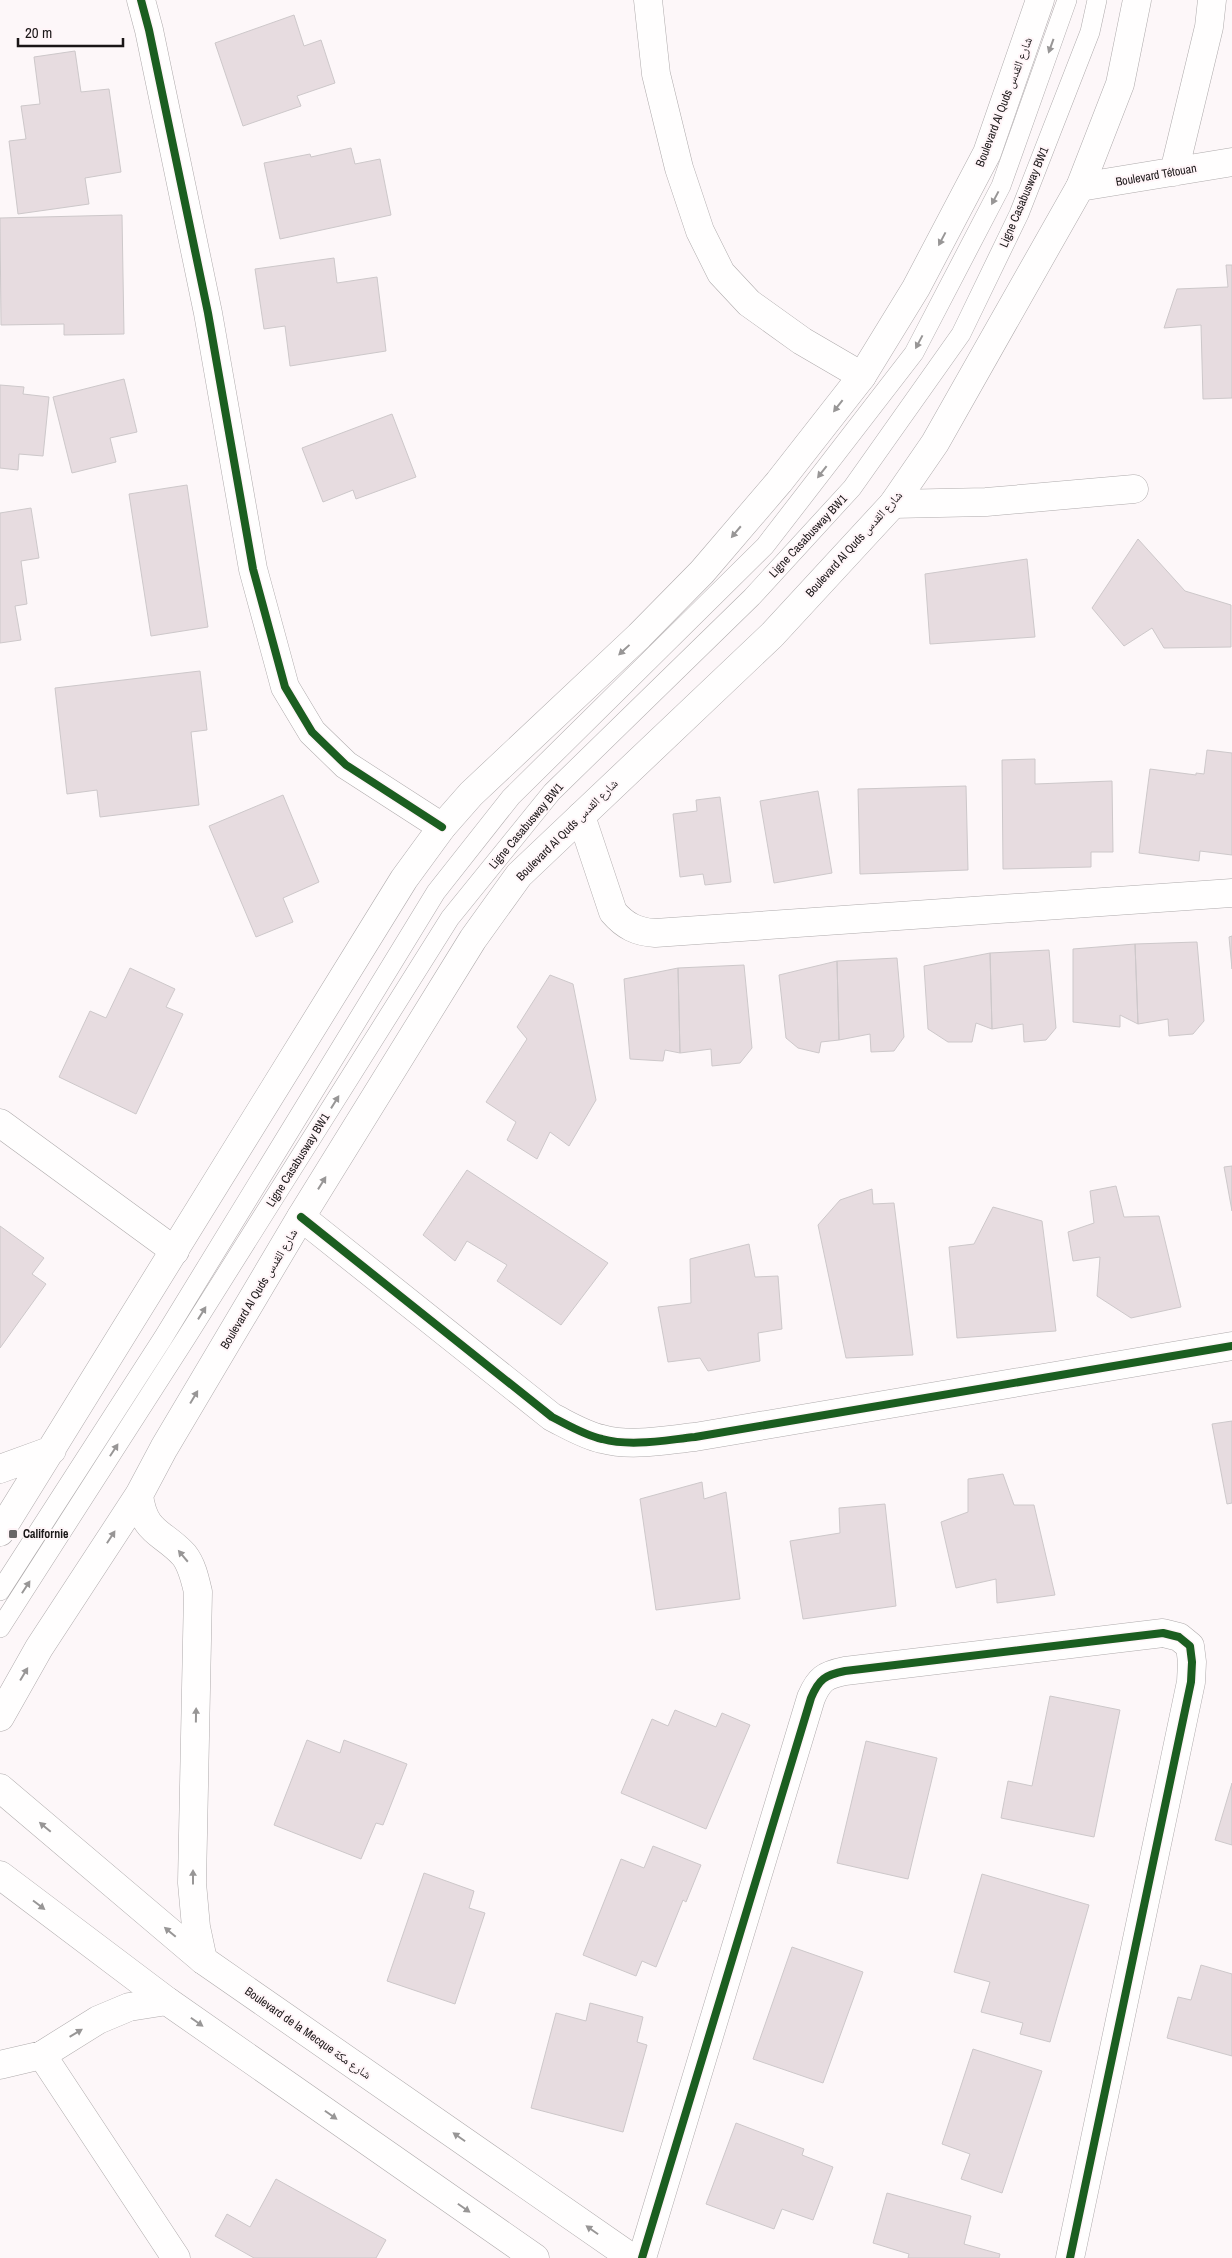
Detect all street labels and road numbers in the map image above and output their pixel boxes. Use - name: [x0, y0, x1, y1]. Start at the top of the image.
- street label: Boulevard Al Quds شارع القدس: [972, 35, 1036, 169]
- street label: Ligne Casabusway BW1: [996, 144, 1053, 250]
- street label: Boulevard Tétouan: [1114, 160, 1198, 190]
- street label: Boulevard Al Quds شارع القدس: [802, 487, 906, 601]
- street label: Ligne Casabusway BW1: [765, 491, 851, 581]
- street label: Boulevard Al Quds شارع القدس: [513, 776, 621, 884]
- street label: Ligne Casabusway BW1: [485, 779, 567, 872]
- street label: Ligne Casabusway BW1: [263, 1110, 334, 1210]
- street label: Boulevard Al Quds شارع القدس: [217, 1226, 301, 1352]
- street label: Boulevard de la Mecque شارع مكة: [242, 1983, 374, 2083]

